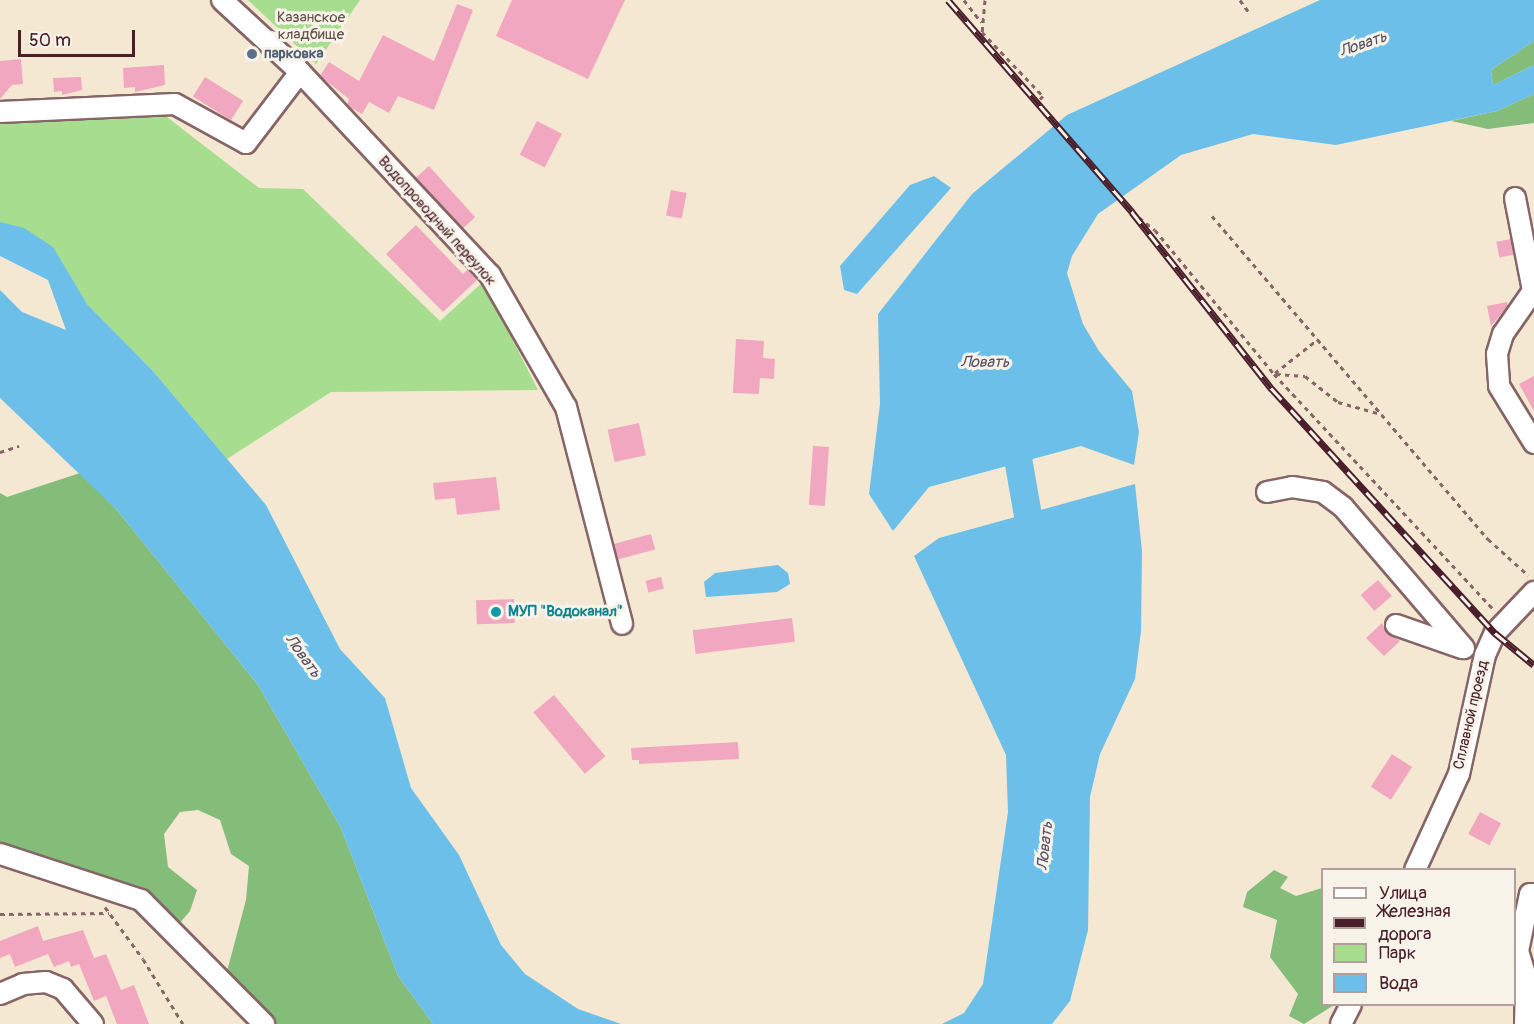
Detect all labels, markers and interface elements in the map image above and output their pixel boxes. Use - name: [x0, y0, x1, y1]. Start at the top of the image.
- park label: Казанское кладбище: [277, 8, 345, 43]
- scale bar: [21, 18, 138, 56]
- water label: Ловать: [1337, 27, 1389, 61]
- text: 50 m: [29, 29, 71, 52]
- place label: парковка: [264, 45, 324, 63]
- marker: парковка: [245, 47, 259, 61]
- street label: Водопроводный переулок: [374, 153, 500, 289]
- water label: Ловать: [961, 352, 1009, 372]
- place label: МУП "Водоканал": [508, 603, 623, 621]
- marker: МУП "Водоканал": [489, 605, 503, 619]
- water label: Ловать: [281, 631, 325, 681]
- street label: Сплавной проезд: [1450, 659, 1492, 771]
- water label: Ловать: [1033, 821, 1057, 871]
- legend: [1321, 868, 1516, 1006]
- text: Улица: [1379, 882, 1427, 905]
- text: Железная дорога: [1378, 900, 1451, 946]
- text: Парк: [1379, 942, 1416, 965]
- text: Вода: [1379, 972, 1418, 995]

